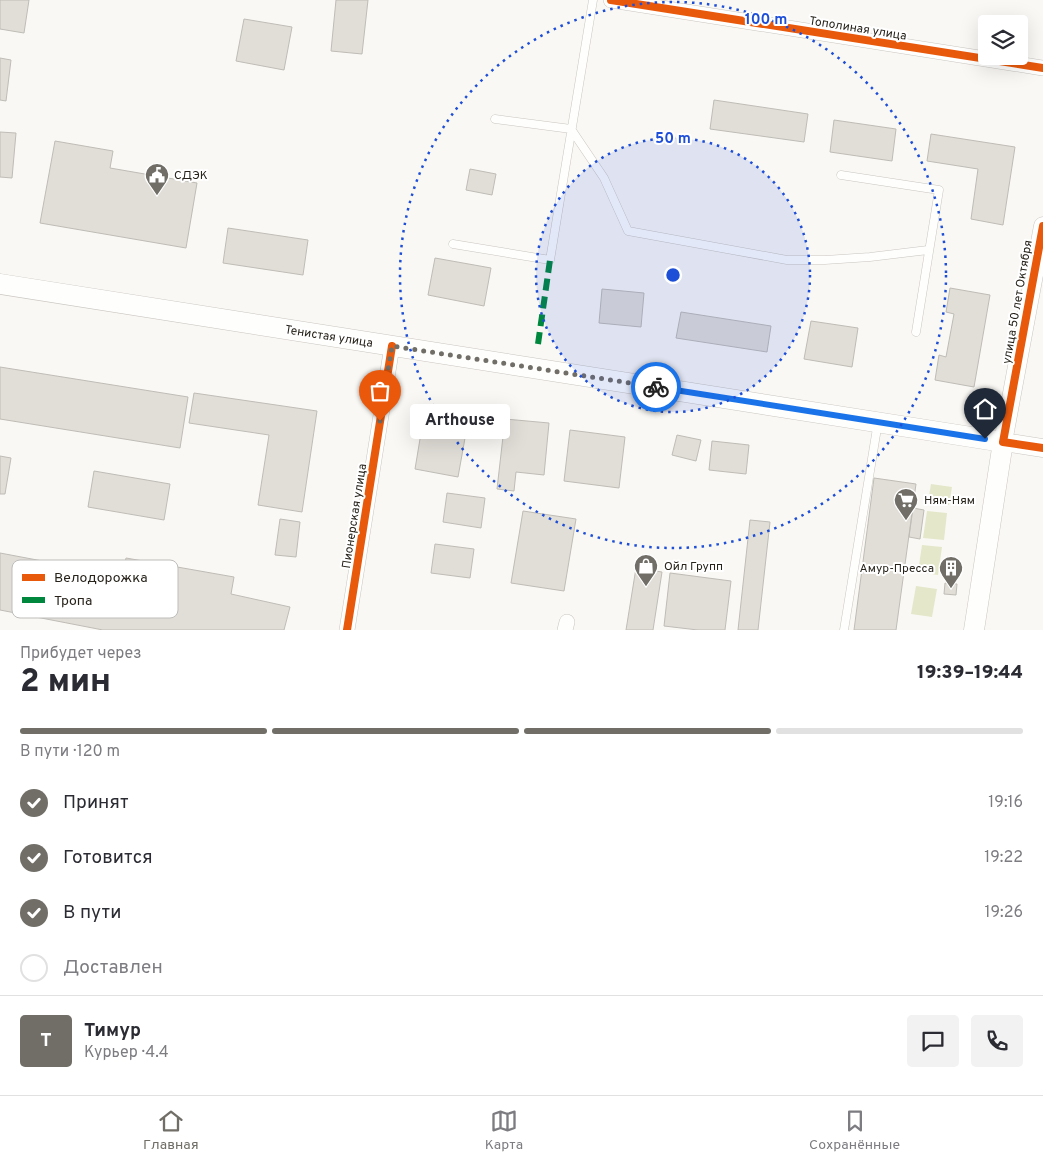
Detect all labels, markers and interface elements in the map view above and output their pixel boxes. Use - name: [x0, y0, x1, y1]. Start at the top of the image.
- text: 100 m: [745, 11, 787, 30]
- street label: Тополиная улица: [808, 13, 908, 45]
- map controls: [978, 15, 1028, 65]
- button: layers: [978, 15, 1028, 65]
- text: 50 m: [655, 130, 691, 149]
- public building icon: СДЭК: [144, 162, 170, 196]
- place label: СДЭК: [174, 168, 208, 184]
- street label: улица 50 лет Октября: [999, 239, 1037, 365]
- centre of rings: [664, 266, 682, 284]
- street label: Тенистая улица: [284, 322, 374, 352]
- courier: [631, 362, 681, 412]
- pin: [359, 370, 401, 421]
- icon: bike: [642, 373, 670, 401]
- icon: bag: [366, 377, 394, 405]
- pin: [964, 388, 1006, 439]
- icon: home: [971, 395, 999, 423]
- callout: Arthouse: [410, 404, 510, 438]
- text: Arthouse: [425, 411, 495, 431]
- street label: Пионерская улица: [339, 463, 371, 570]
- supermarket icon: Ням-Ням: [893, 487, 919, 521]
- place label: Ням-Ням: [924, 493, 975, 509]
- shop icon: Ойл Групп: [633, 553, 659, 587]
- building icon: Амур-Пресса: [938, 555, 964, 589]
- place label: Ойл Групп: [664, 559, 723, 575]
- legend: [12, 560, 178, 618]
- place label: Амур-Пресса: [860, 561, 934, 577]
- text: Велодорожка: [54, 570, 148, 587]
- text: Тропа: [54, 593, 92, 610]
- text: Прибудет через: [20, 644, 142, 664]
- text: 19:39–19:44: [917, 661, 1023, 685]
- text: 2 мин: [20, 663, 111, 703]
- text: В пути · 120 m: [20, 742, 120, 762]
- icon: check: [20, 789, 48, 817]
- text: Принят: [63, 791, 129, 815]
- text: 19:16: [988, 793, 1023, 813]
- icon: check: [20, 844, 48, 872]
- text: Готовится: [63, 846, 153, 870]
- text: 19:22: [984, 848, 1023, 868]
- icon: check: [20, 899, 48, 927]
- text: В пути: [63, 901, 121, 925]
- text: 19:26: [985, 903, 1023, 923]
- text: Доставлен: [63, 956, 163, 980]
- button: chat: [907, 1015, 959, 1067]
- button: phone: [971, 1015, 1023, 1067]
- text: Тимур: [84, 1019, 141, 1043]
- text: Т: [40, 1029, 52, 1053]
- text: Курьер · 4.4: [84, 1043, 169, 1063]
- tab: Главная: [143, 1107, 199, 1154]
- tab: Карта: [485, 1107, 523, 1154]
- tab: Сохранённые: [809, 1107, 900, 1154]

